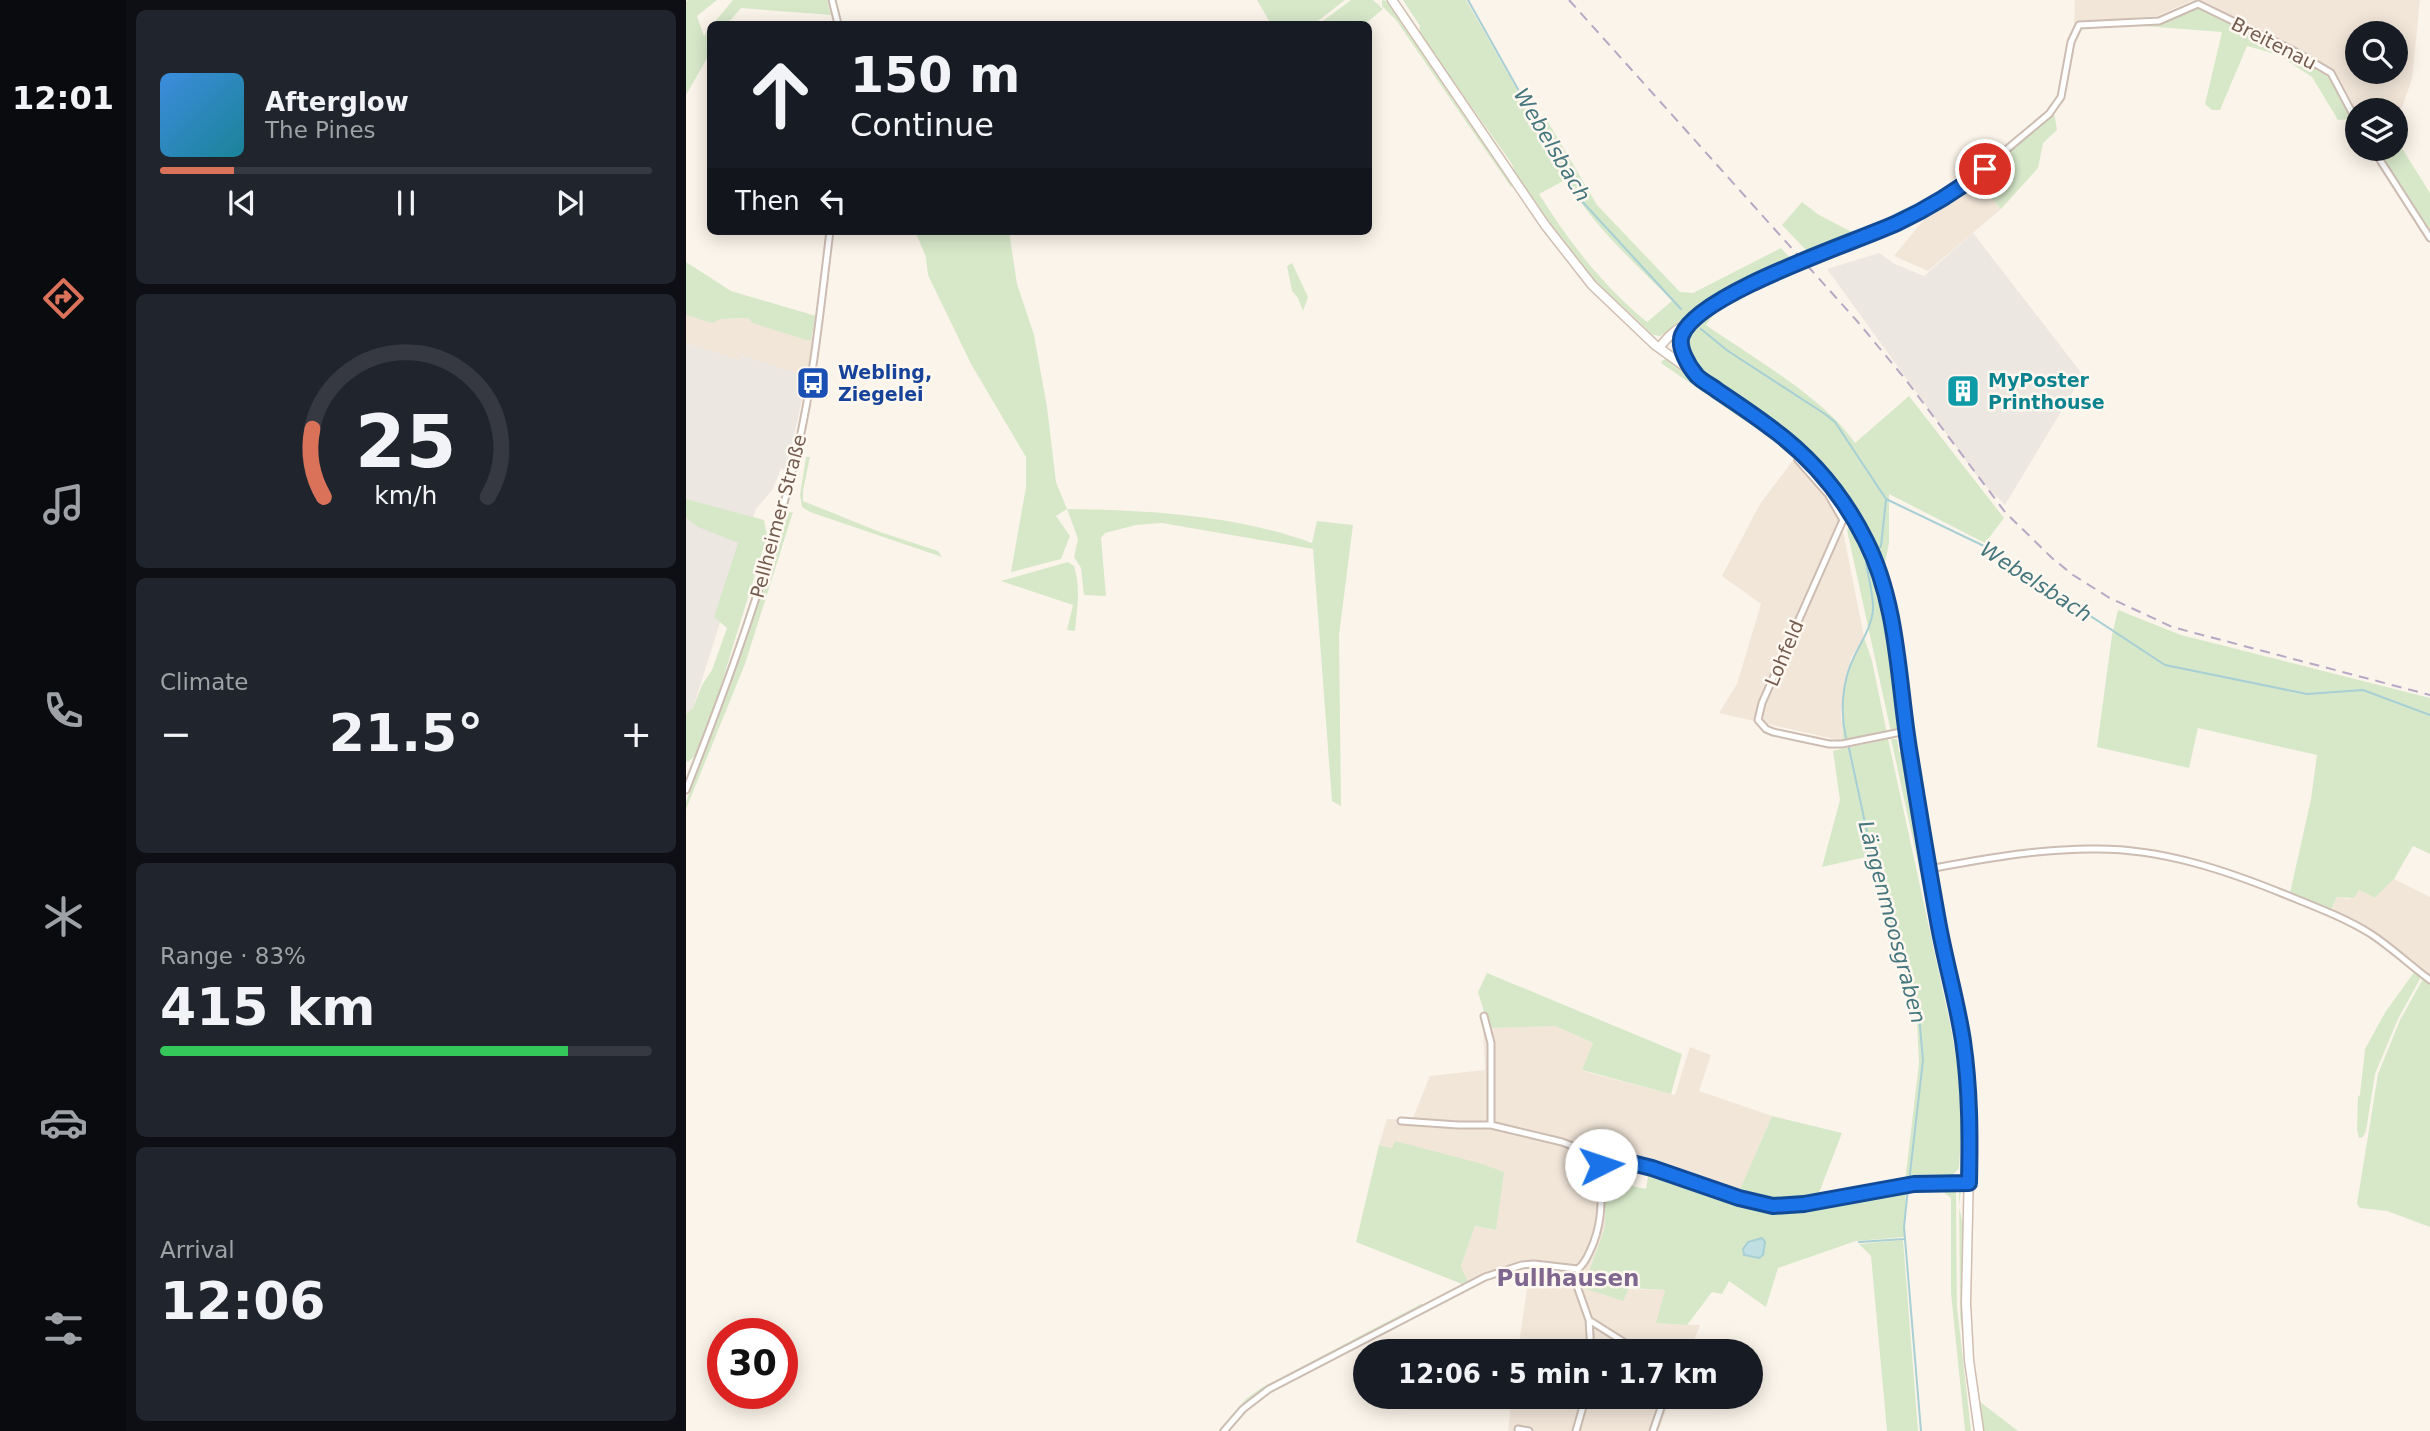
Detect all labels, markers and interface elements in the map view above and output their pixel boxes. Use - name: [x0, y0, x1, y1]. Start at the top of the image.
- street label: Breitenau: [2228, 12, 2320, 74]
- map controls: [2345, 21, 2408, 161]
- button: search: [2345, 21, 2408, 84]
- text: 150 m: [850, 47, 1020, 104]
- icon: ahead: [735, 49, 826, 140]
- text: 12:01: [12, 79, 114, 117]
- water label: Webelsbach: [1509, 84, 1595, 206]
- text: Afterglow: [265, 87, 409, 117]
- button: layers: [2345, 98, 2408, 161]
- text: Continue: [850, 106, 994, 144]
- text: The Pines: [265, 117, 376, 143]
- pin: [1955, 139, 2015, 199]
- icon: arrive: [1966, 150, 2004, 188]
- icon: left: [814, 182, 852, 220]
- icon: previous: [223, 184, 261, 222]
- icon: pause: [387, 184, 425, 222]
- icon: next: [551, 184, 589, 222]
- text: Then: [735, 186, 800, 216]
- icon: directions: [39, 274, 88, 323]
- place label: Webling, Ziegelei: [838, 361, 932, 405]
- bus stop icon: Webling, Ziegelei: [794, 364, 832, 402]
- place label: MyPoster Printhouse: [1988, 369, 2105, 413]
- building icon: MyPoster Printhouse: [1944, 372, 1982, 410]
- text: 25: [355, 400, 457, 485]
- street label: Pellheimer Straße: [746, 432, 810, 600]
- icon: music: [39, 480, 88, 529]
- text: km/h: [374, 481, 438, 510]
- water label: Webelsbach: [1976, 537, 2096, 627]
- street label: Lohfeld: [1760, 617, 1808, 689]
- text: Climate: [160, 669, 249, 695]
- icon: phone: [39, 686, 88, 735]
- text: 21.5°: [329, 703, 483, 763]
- text: −: [160, 712, 192, 756]
- text: +: [620, 712, 652, 756]
- water label: Längenmoosgraben: [1853, 818, 1931, 1026]
- icon: climate: [39, 892, 88, 941]
- text: Range · 83%: [160, 943, 306, 969]
- text: 415 km: [160, 977, 375, 1037]
- icon: car: [39, 1098, 88, 1147]
- position arrow: [1564, 1128, 1638, 1202]
- text: Arrival: [160, 1237, 235, 1263]
- district label: Pullhausen: [1497, 1265, 1639, 1291]
- text: 12:06: [160, 1271, 326, 1331]
- icon: filters: [39, 1304, 88, 1353]
- speed limit sign: 30: [707, 1318, 798, 1409]
- text: 12:06 · 5 min · 1.7 km: [1398, 1359, 1718, 1389]

